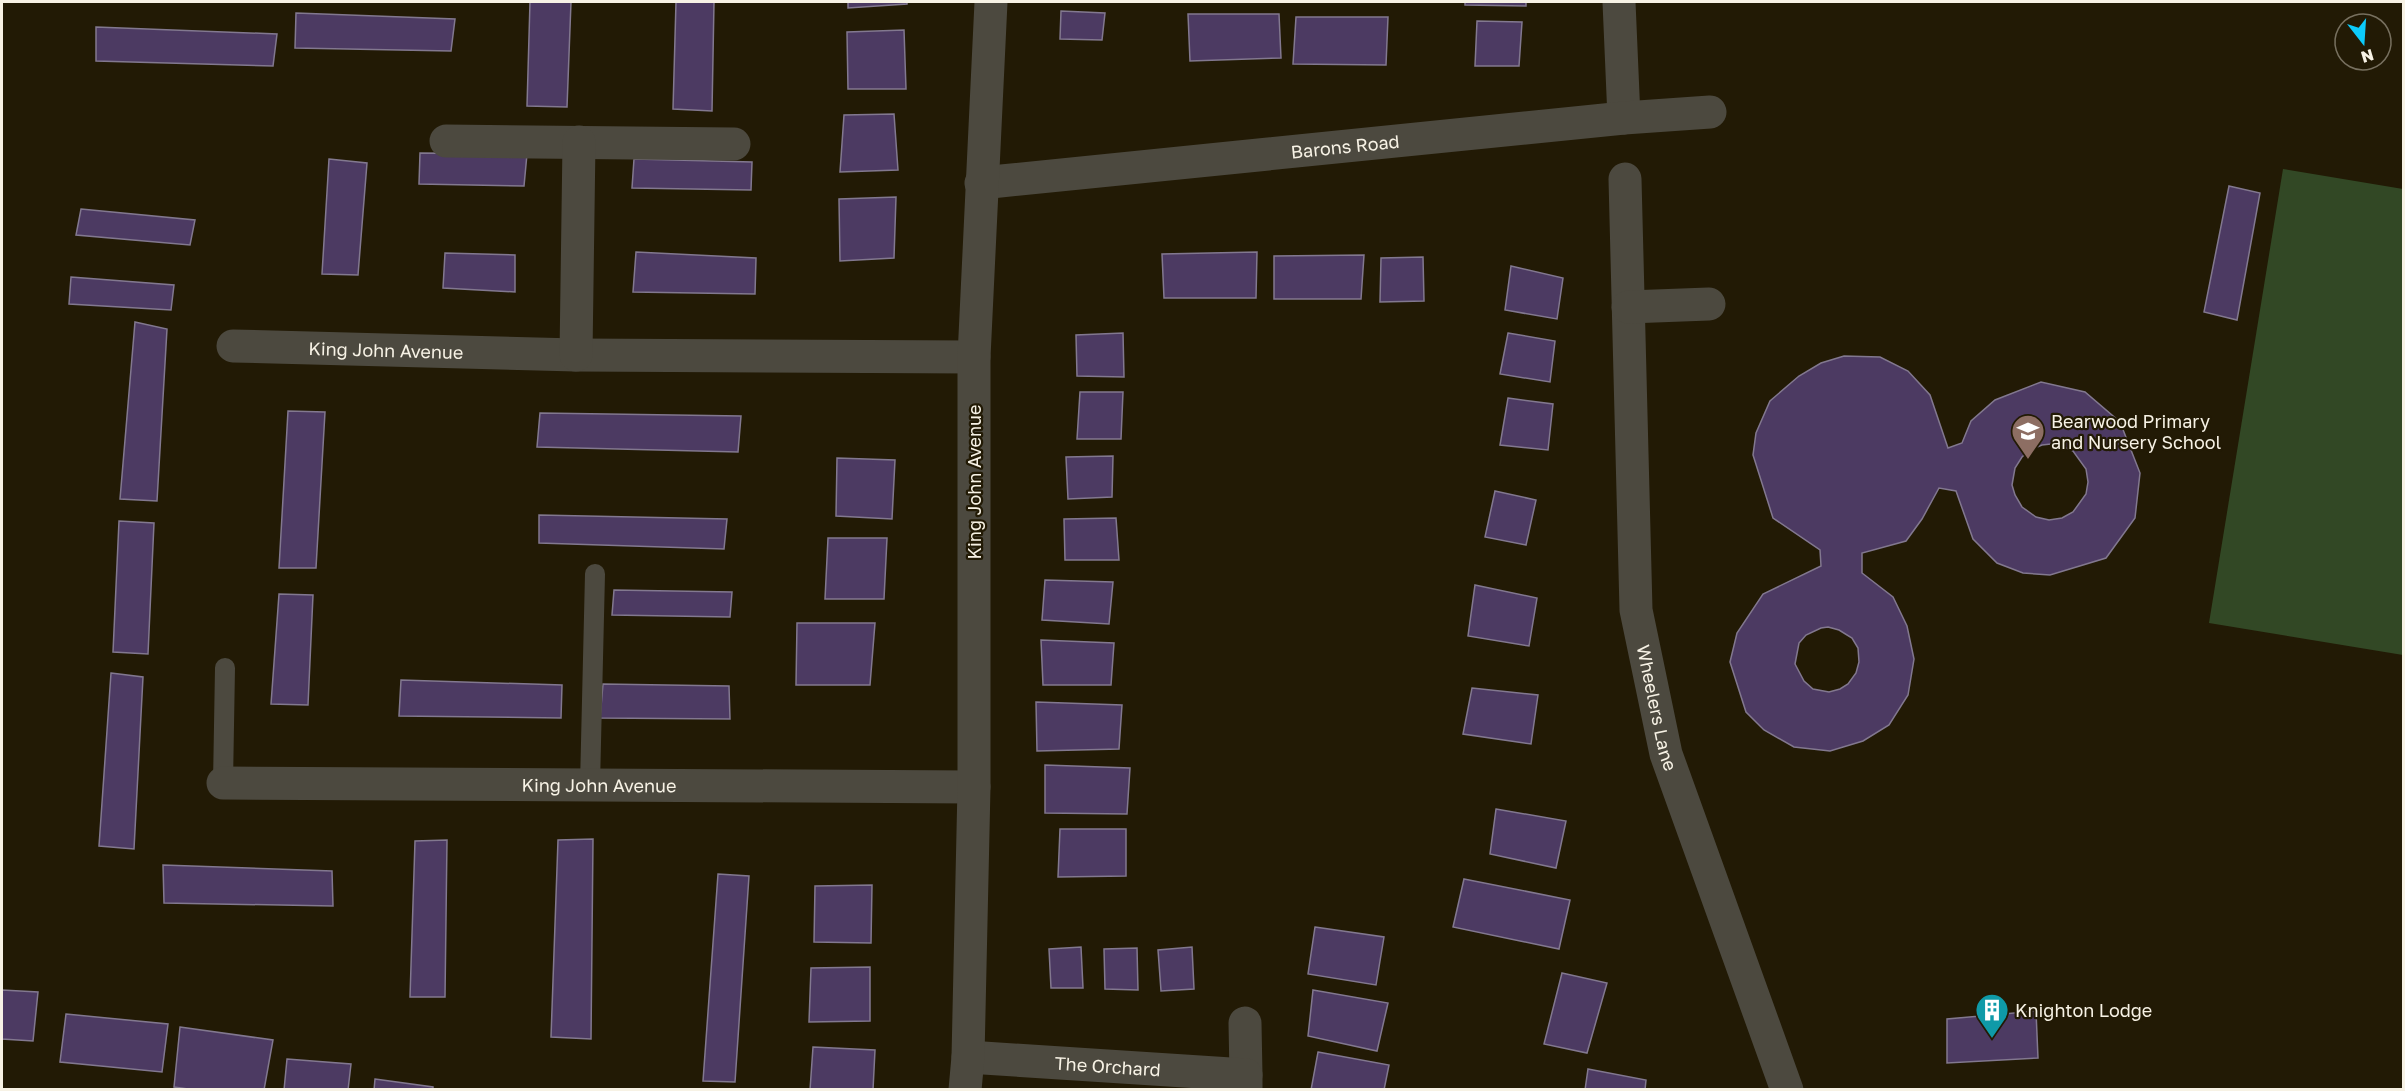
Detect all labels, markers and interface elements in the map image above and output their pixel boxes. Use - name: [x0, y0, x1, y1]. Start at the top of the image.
- north arrow: [2333, 12, 2393, 72]
- text: N: [2359, 45, 2376, 68]
- street label: Barons Road: [1290, 130, 1401, 163]
- street label: King John Avenue: [308, 337, 464, 363]
- street label: King John Avenue: [963, 405, 985, 559]
- place label: Bearwood Primary and Nursery School: [2051, 410, 2222, 453]
- school or university icon: Bearwood Primary and Nursery School: [2010, 413, 2046, 460]
- street label: Wheelers Lane: [1632, 643, 1682, 774]
- street label: King John Avenue: [521, 774, 677, 796]
- building icon: Knighton Lodge: [1974, 992, 2010, 1039]
- place label: Knighton Lodge: [2015, 999, 2152, 1021]
- street label: The Orchard: [1054, 1052, 1161, 1080]

